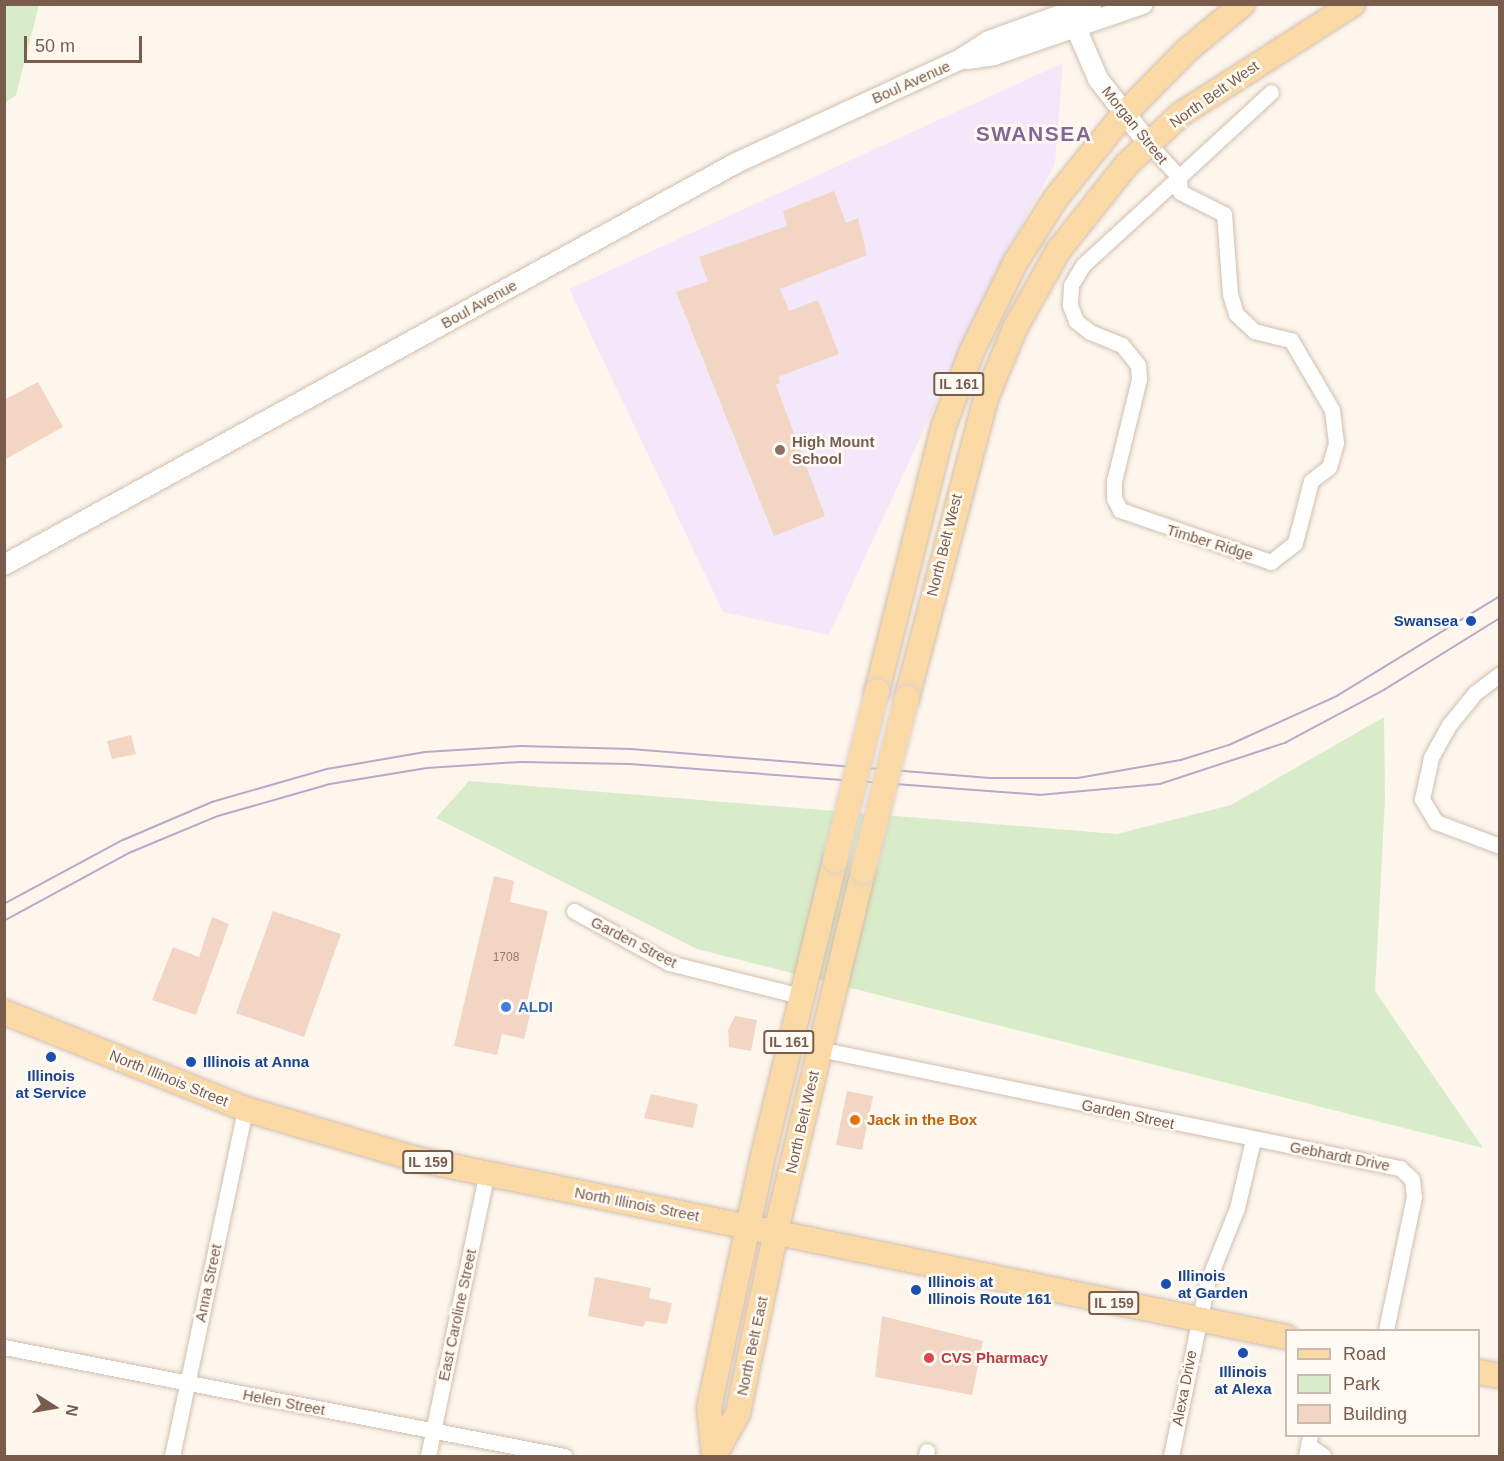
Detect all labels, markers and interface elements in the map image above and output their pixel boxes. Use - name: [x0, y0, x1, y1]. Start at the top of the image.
- scale bar: [27, 24, 146, 62]
- text: 50 m: [35, 36, 75, 56]
- street label: Boul Avenue: [869, 57, 953, 107]
- street label: North Belt West: [1166, 57, 1262, 131]
- street label: Morgan Street: [1098, 82, 1172, 168]
- district label: SWANSEA: [976, 121, 1092, 147]
- street label: Boul Avenue: [438, 276, 520, 332]
- road number: IL 161: [932, 373, 986, 395]
- place label: High Mount School: [792, 432, 874, 467]
- marker: High Mount School: [773, 443, 787, 457]
- street label: North Belt West: [923, 492, 965, 598]
- street label: Timber Ridge: [1165, 520, 1255, 564]
- place label: Swansea: [1394, 612, 1458, 630]
- marker: Swansea: [1462, 612, 1480, 630]
- street label: Garden Street: [588, 913, 680, 971]
- house number: 1708: [493, 951, 519, 965]
- place label: ALDI: [518, 998, 553, 1016]
- marker: ALDI: [499, 1000, 513, 1014]
- road number: IL 161: [762, 1031, 816, 1053]
- street label: North Illinois Street: [107, 1046, 231, 1110]
- marker: Illinois at Service: [44, 1050, 58, 1064]
- place label: Illinois at Anna: [203, 1053, 310, 1071]
- marker: Illinois at Anna: [184, 1055, 198, 1069]
- place label: Illinois at Service: [16, 1066, 86, 1101]
- street label: North Belt West: [781, 1069, 823, 1175]
- street label: Garden Street: [1080, 1095, 1176, 1133]
- place label: Jack in the Box: [867, 1111, 977, 1129]
- marker: Jack in the Box: [848, 1113, 862, 1127]
- street label: Gebhardt Drive: [1288, 1137, 1392, 1175]
- road number: IL 159: [401, 1151, 455, 1173]
- street label: North Illinois Street: [573, 1183, 701, 1225]
- street label: Anna Street: [191, 1242, 225, 1324]
- street label: East Caroline Street: [434, 1247, 480, 1383]
- place label: Illinois at Garden: [1178, 1266, 1248, 1301]
- place label: Illinois at Illinois Route 161: [928, 1272, 1051, 1307]
- marker: Illinois at Garden: [1159, 1277, 1173, 1291]
- marker: Illinois at Illinois Route 161: [909, 1283, 923, 1297]
- road number: IL 159: [1087, 1292, 1141, 1314]
- street label: North Belt East: [733, 1295, 771, 1397]
- legend: [1285, 1329, 1480, 1437]
- text: Road: [1343, 1344, 1386, 1364]
- marker: Illinois at Alexa: [1236, 1346, 1250, 1360]
- place label: CVS Pharmacy: [941, 1349, 1048, 1367]
- street label: Alexa Drive: [1168, 1349, 1200, 1427]
- marker: CVS Pharmacy: [922, 1351, 936, 1365]
- place label: Illinois at Alexa: [1214, 1362, 1272, 1397]
- text: Park: [1343, 1374, 1380, 1394]
- north arrow: [24, 1377, 84, 1437]
- street label: Helen Street: [241, 1385, 327, 1419]
- text: N: [63, 1403, 82, 1418]
- text: Building: [1343, 1404, 1407, 1424]

